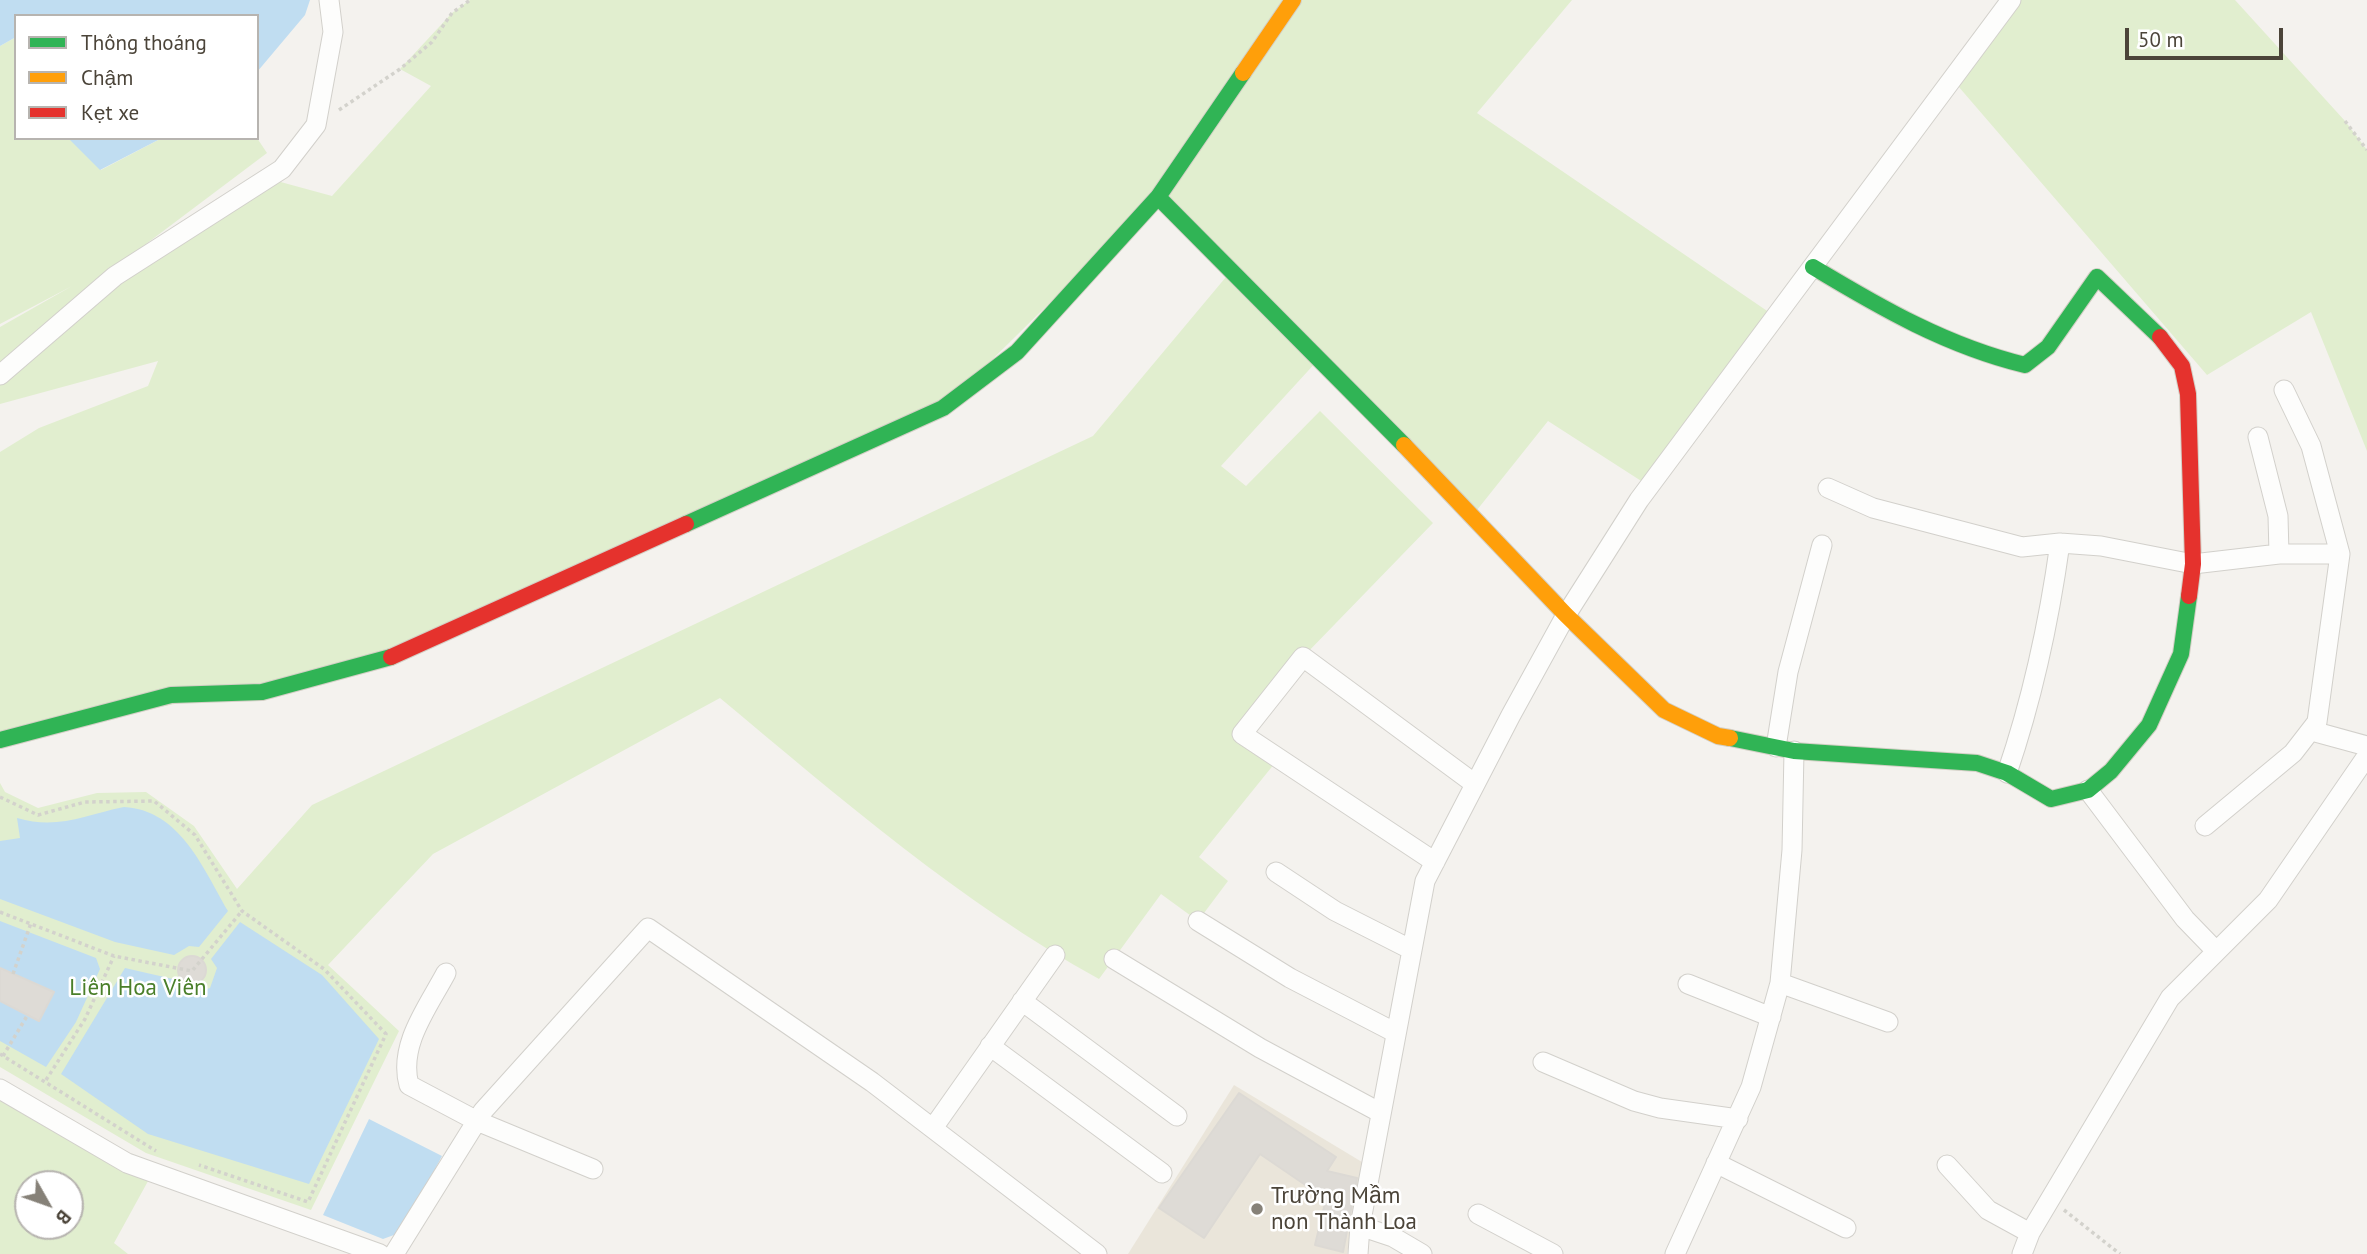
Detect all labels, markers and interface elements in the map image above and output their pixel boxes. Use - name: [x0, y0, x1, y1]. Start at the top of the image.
- legend: [14, 14, 259, 140]
- scale bar: [2129, 14, 2286, 58]
- text: 50 m: [2138, 26, 2184, 53]
- text: Thông thoáng: [81, 29, 207, 56]
- text: Chậm: [81, 64, 133, 91]
- text: Kẹt xe: [81, 99, 139, 126]
- park label: Liên Hoa Viên: [69, 974, 207, 1002]
- north arrow: [14, 1170, 84, 1240]
- place label: Trường Mầm non Thành Loa: [1271, 1182, 1417, 1236]
- marker: Trường Mầm non Thành Loa: [1249, 1201, 1265, 1217]
- text: B: [51, 1205, 76, 1229]

